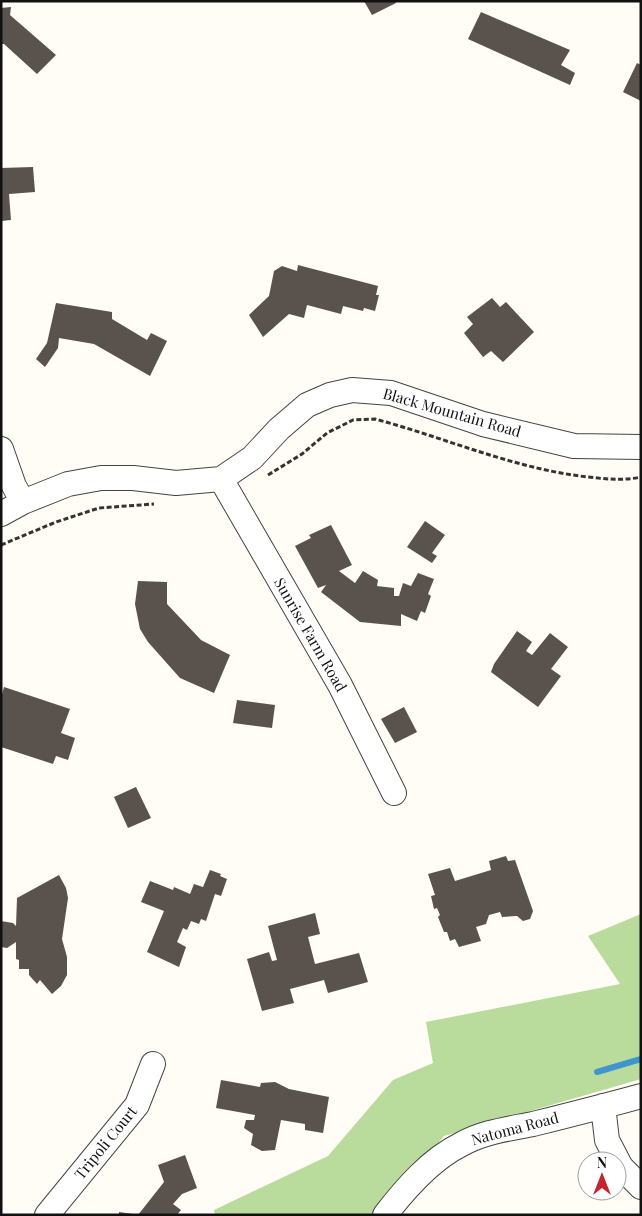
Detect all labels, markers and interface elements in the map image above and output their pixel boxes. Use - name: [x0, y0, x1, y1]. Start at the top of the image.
- street label: Black Mountain Road: [381, 383, 524, 441]
- street label: Sunrise Farm Road: [270, 574, 352, 695]
- street label: Tripoli Court: [69, 1101, 141, 1183]
- street label: Natoma Road: [469, 1107, 561, 1149]
- north arrow: [577, 1151, 627, 1201]
- text: N: [597, 1153, 607, 1172]

